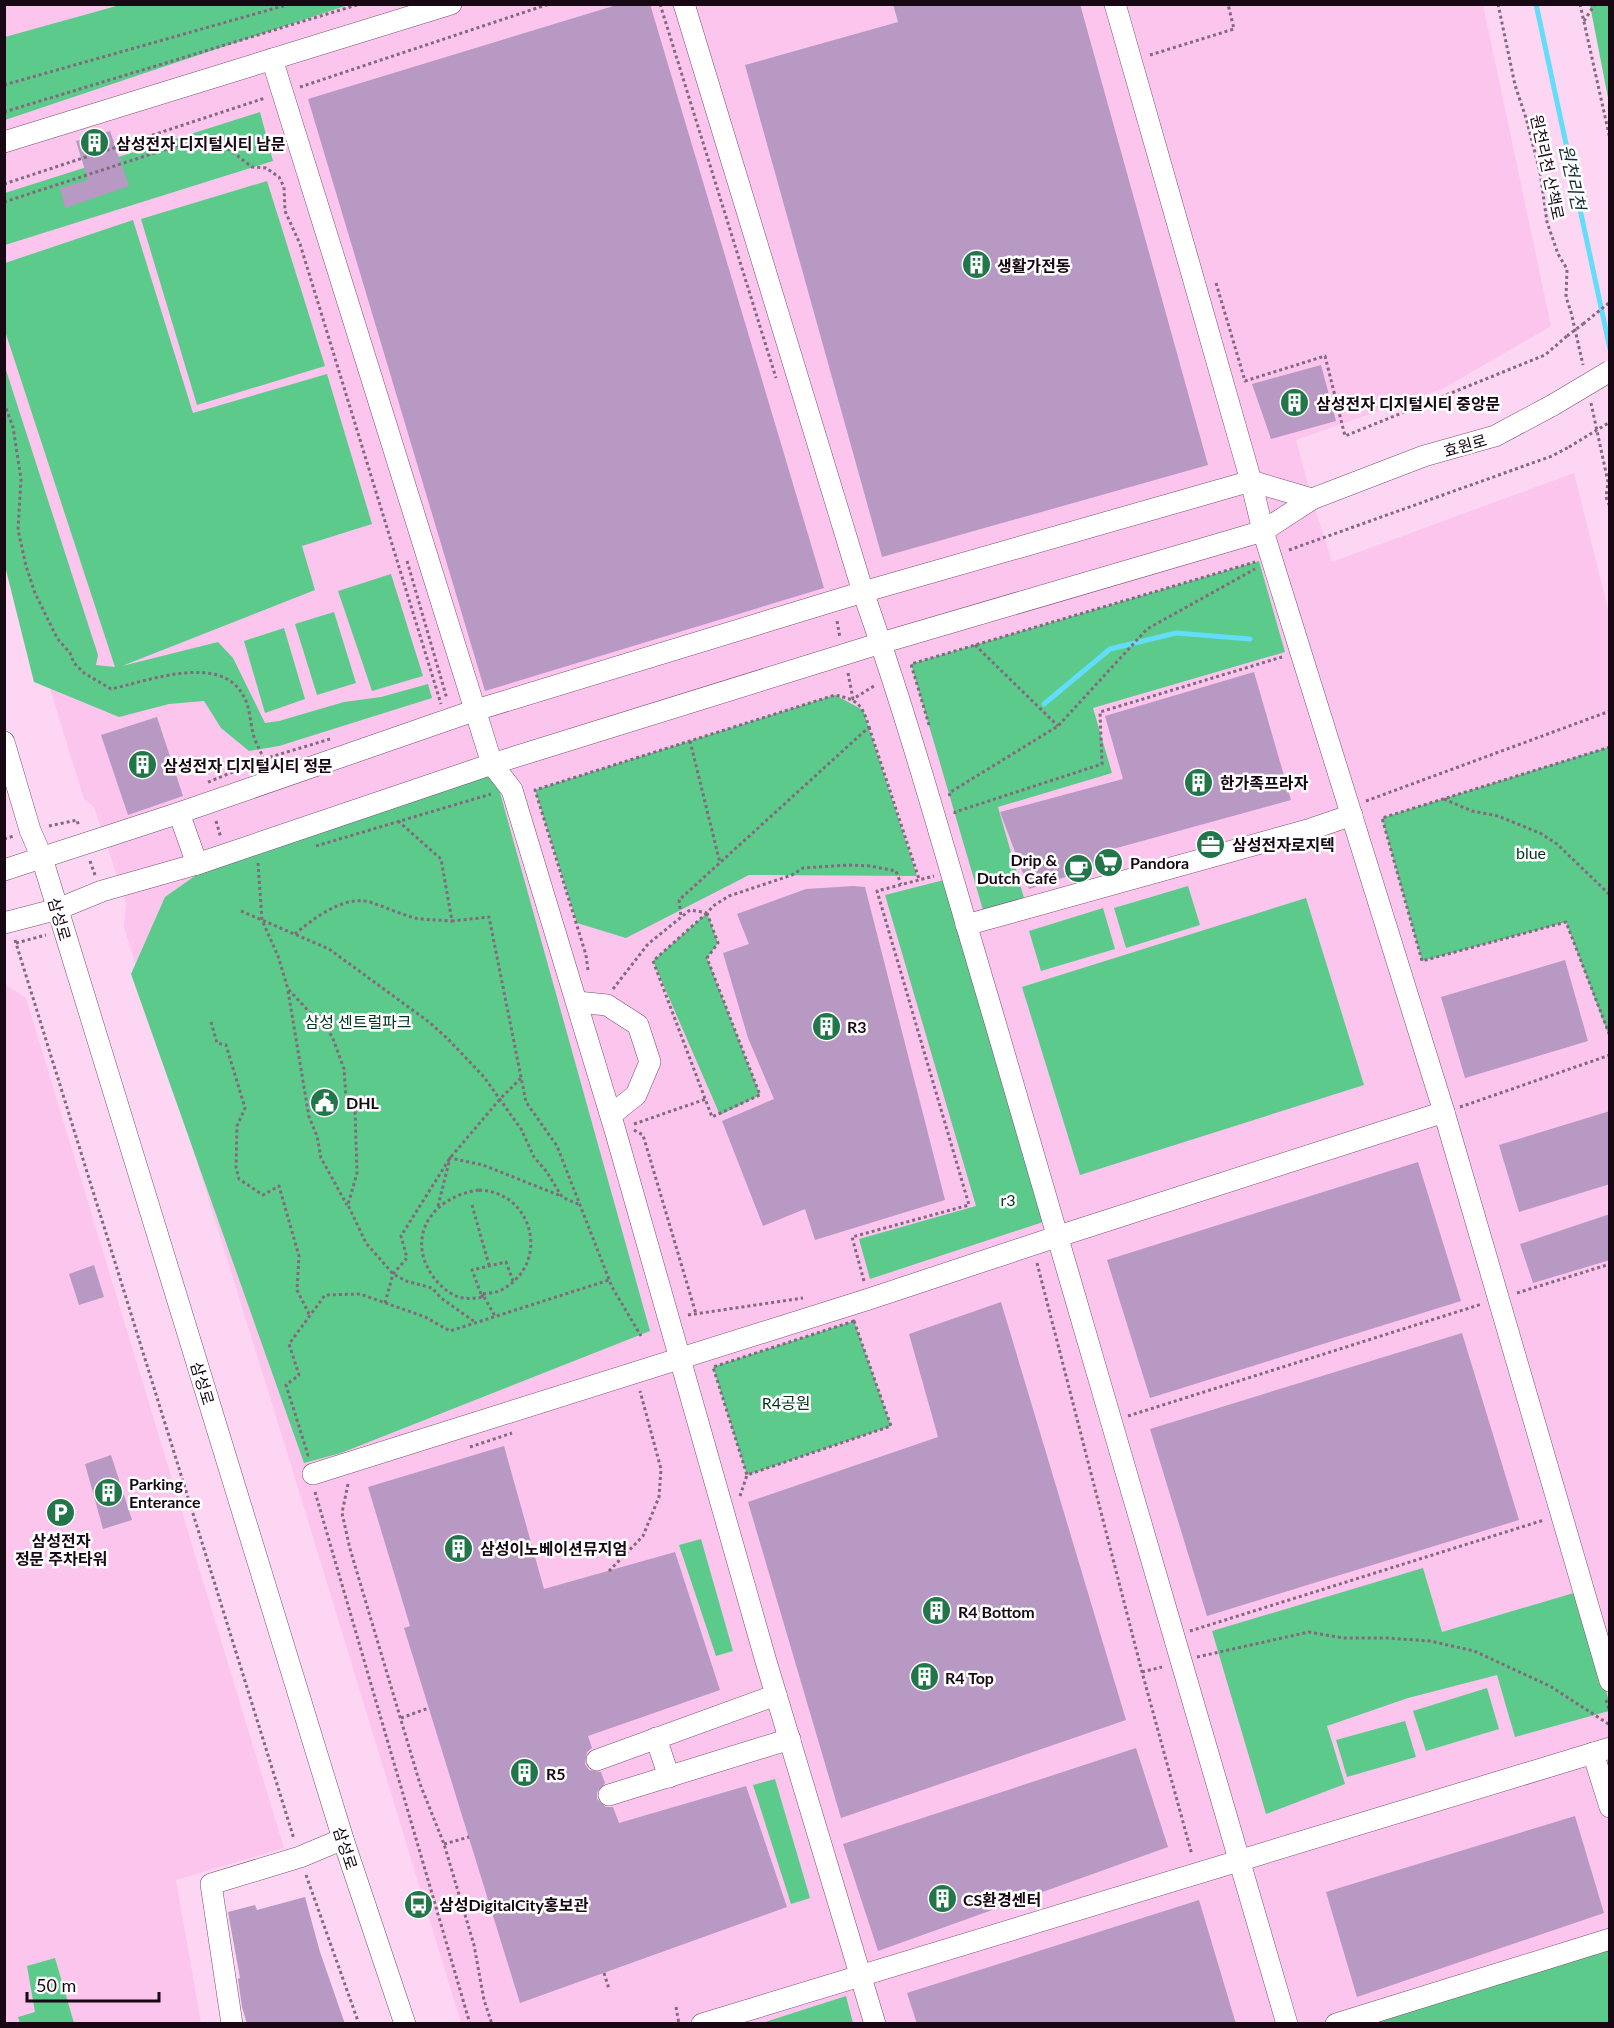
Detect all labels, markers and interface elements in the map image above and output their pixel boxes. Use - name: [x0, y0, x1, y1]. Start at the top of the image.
- street label: 원천리천 산책로: [1528, 113, 1568, 222]
- building icon: 삼성전자 디지털시티 남문: [79, 127, 111, 159]
- place label: 삼성전자 디지털시티 남문: [116, 134, 286, 153]
- water label: 원천리천: [1555, 142, 1591, 214]
- building icon: 생활가전동: [960, 249, 992, 281]
- place label: 생활가전동: [997, 256, 1071, 275]
- building icon: 삼성전자 디지털시티 중앙문: [1279, 387, 1311, 419]
- place label: 삼성전자 디지털시티 중앙문: [1316, 394, 1500, 413]
- street label: 효원로: [1441, 430, 1489, 460]
- building icon: 삼성전자 디지털시티 정문: [126, 749, 158, 781]
- place label: 삼성전자 디지털시티 정문: [163, 756, 333, 775]
- building icon: 한가족프라자: [1183, 766, 1215, 798]
- place label: 한가족프라자: [1220, 773, 1309, 792]
- office icon: 삼성전자로지텍: [1195, 828, 1227, 860]
- place label: 삼성전자로지텍: [1232, 835, 1335, 854]
- park label: blue: [1516, 843, 1546, 862]
- supermarket icon: Pandora: [1093, 846, 1125, 878]
- place label: Drip & Dutch Café: [977, 850, 1057, 887]
- cafe icon: Drip & Dutch Café: [1062, 852, 1094, 884]
- place label: Pandora: [1130, 853, 1189, 872]
- street label: 삼성로: [45, 895, 75, 943]
- building icon: R3: [810, 1010, 842, 1042]
- park label: 삼성 센트럴파크: [304, 1012, 412, 1031]
- place label: R3: [847, 1017, 867, 1036]
- public building icon: DHL: [309, 1086, 341, 1118]
- place label: DHL: [346, 1093, 379, 1112]
- park label: r3: [1000, 1190, 1016, 1209]
- street label: 삼성로: [187, 1359, 219, 1407]
- park label: R4공원: [762, 1393, 810, 1412]
- place label: Parking Enterance: [129, 1474, 201, 1511]
- building icon: Parking Enterance: [92, 1476, 124, 1508]
- parking icon: 삼성전자 정문 주차타워: [45, 1496, 77, 1528]
- place label: 삼성전자 정문 주차타워: [15, 1531, 107, 1568]
- building icon: 삼성이노베이션뮤지엄: [443, 1532, 475, 1564]
- place label: 삼성이노베이션뮤지엄: [480, 1539, 627, 1558]
- building icon: R4 Bottom: [921, 1595, 953, 1627]
- place label: R4 Bottom: [958, 1602, 1035, 1621]
- building icon: R4 Top: [908, 1661, 940, 1693]
- place label: R4 Top: [945, 1668, 994, 1687]
- building icon: R5: [509, 1757, 541, 1789]
- place label: R5: [546, 1764, 566, 1783]
- street label: 삼성로: [330, 1824, 362, 1872]
- building icon: CS환경센터: [926, 1883, 958, 1915]
- bus stop icon: 삼성DigitalCity홍보관: [402, 1888, 434, 1920]
- place label: CS환경센터: [963, 1890, 1041, 1909]
- place label: 삼성DigitalCity홍보관: [439, 1895, 588, 1914]
- scale bar: [27, 1965, 159, 2003]
- text: 50 m: [36, 1974, 76, 1996]

